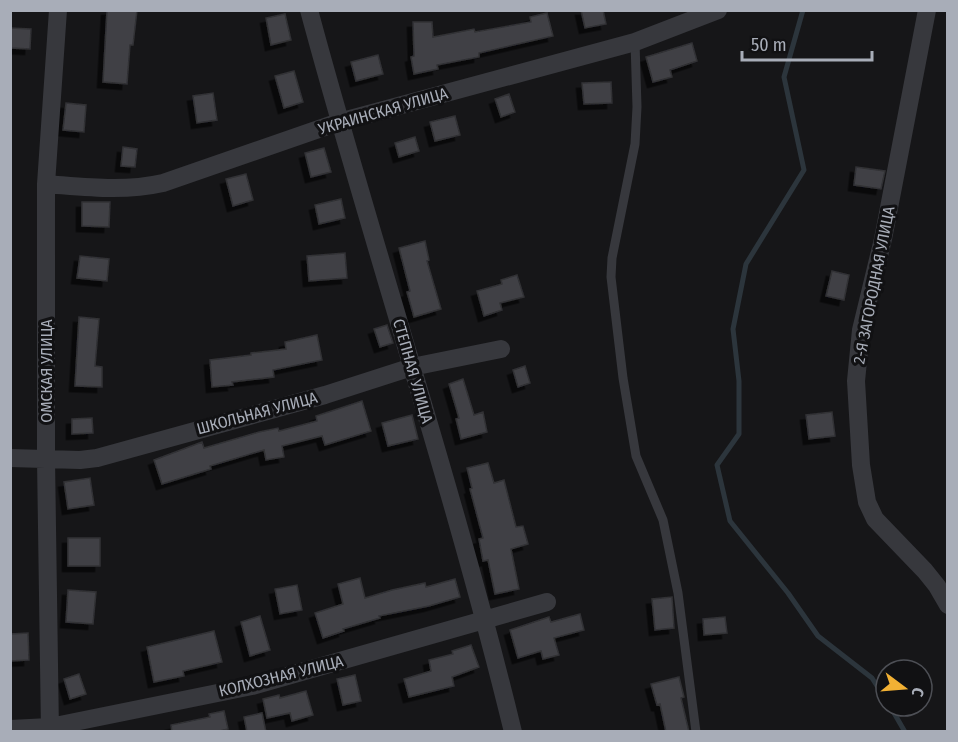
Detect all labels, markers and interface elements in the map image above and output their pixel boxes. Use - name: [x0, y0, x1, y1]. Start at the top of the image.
- scale bar: [742, 24, 872, 62]
- text: 50 m: [751, 34, 787, 56]
- street label: УКРАИНСКАЯ УЛИЦА: [315, 83, 450, 139]
- street label: 2-Я ЗАГОРОДНАЯ УЛИЦА: [849, 204, 899, 365]
- street label: СТЕПНАЯ УЛИЦА: [389, 317, 437, 426]
- street label: ОМСКАЯ УЛИЦА: [37, 319, 56, 423]
- street label: ШКОЛЬНАЯ УЛИЦА: [195, 388, 320, 438]
- street label: КОЛХОЗНАЯ УЛИЦА: [217, 651, 346, 701]
- north arrow: [874, 658, 934, 718]
- text: С: [907, 685, 928, 699]

